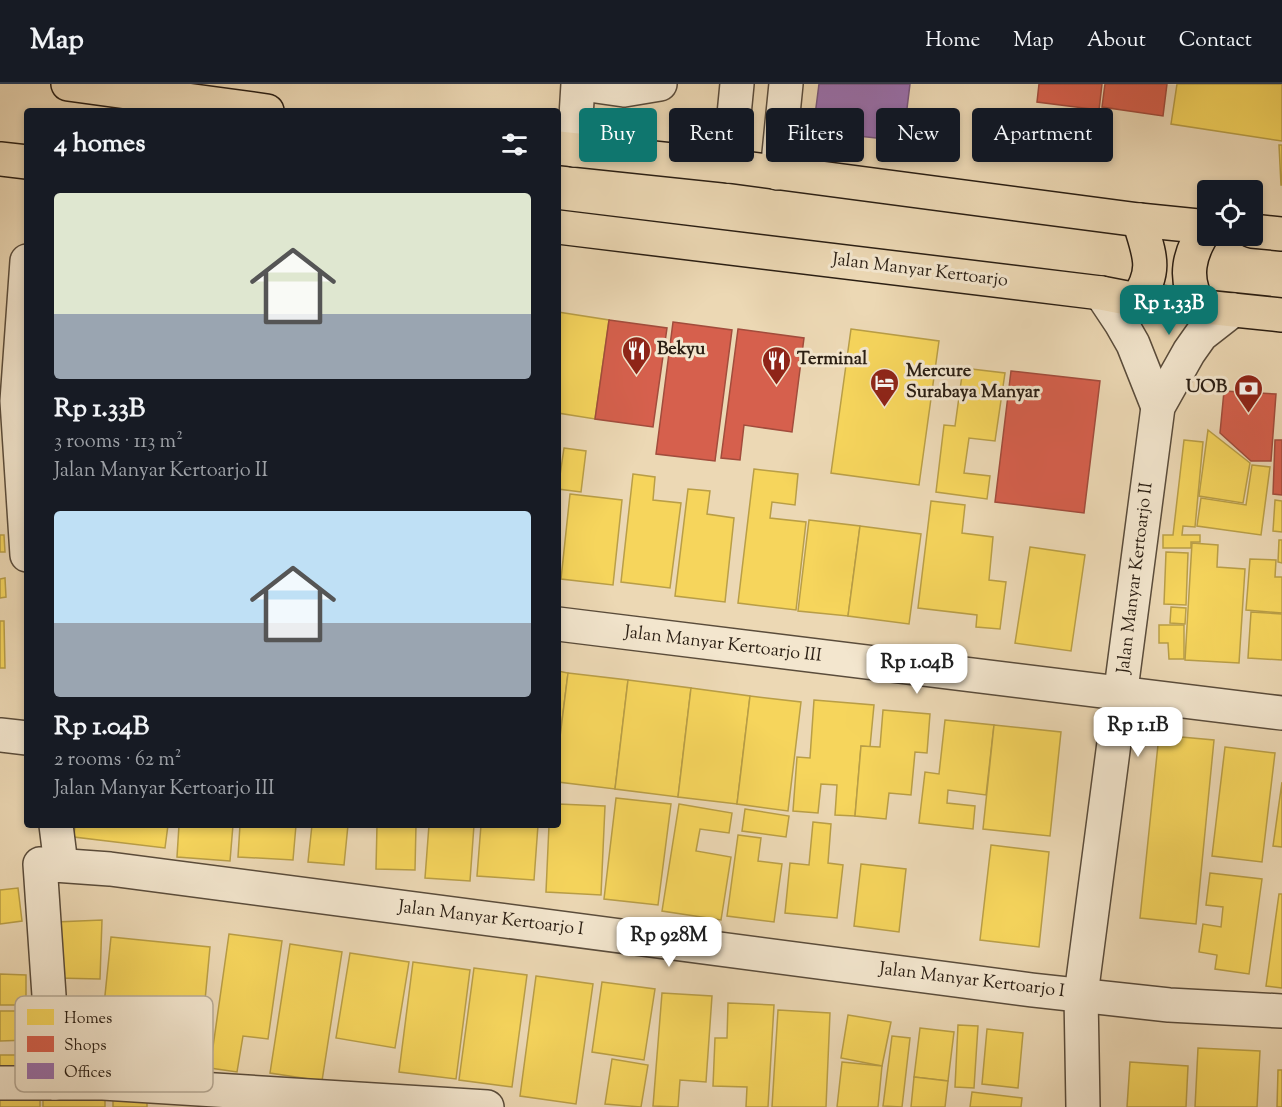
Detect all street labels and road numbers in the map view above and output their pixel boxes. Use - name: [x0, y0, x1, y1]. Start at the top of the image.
- street label: Jalan Manyar Kertoarjo: [830, 247, 1010, 295]
- street label: Jalan Manyar Kertoarjo II: [1111, 481, 1161, 676]
- street label: Jalan Manyar Kertoarjo III: [622, 620, 823, 670]
- street label: Jalan Manyar Kertoarjo I: [396, 895, 585, 943]
- street label: Jalan Manyar Kertoarjo I: [877, 957, 1066, 1005]

